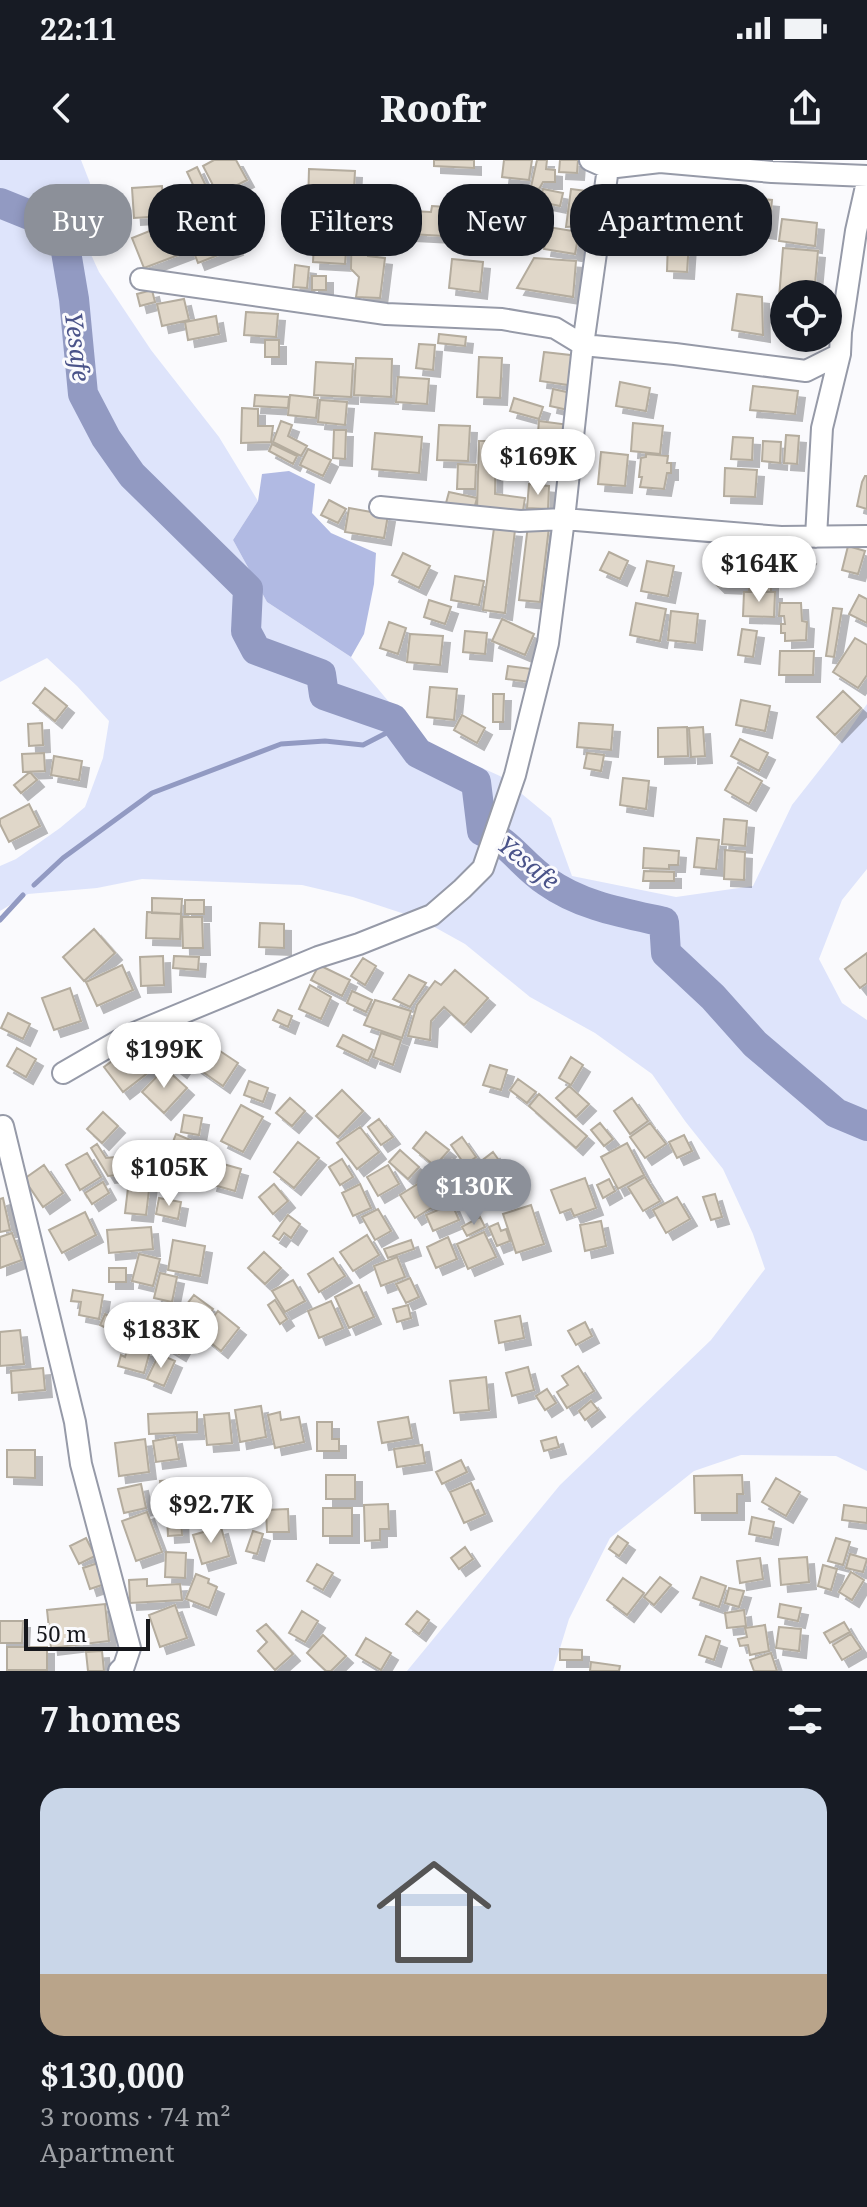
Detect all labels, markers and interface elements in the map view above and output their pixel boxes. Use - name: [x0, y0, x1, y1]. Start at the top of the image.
- text: 22:11: [40, 8, 117, 49]
- text: Roofr: [380, 84, 487, 133]
- icon: back: [40, 86, 84, 130]
- icon: share: [783, 86, 827, 130]
- chip: Buy: [24, 184, 132, 256]
- chip: Rent: [148, 184, 265, 256]
- chip: Filters: [281, 184, 422, 256]
- chip: New: [438, 184, 554, 256]
- chip: Apartment: [570, 184, 772, 256]
- map controls: [770, 280, 842, 352]
- button: locate: [770, 280, 842, 352]
- water label: Yesafe: [58, 310, 99, 384]
- pin: $169K: [482, 429, 594, 497]
- text: $169K: [499, 437, 577, 473]
- pin: $164K: [703, 536, 815, 604]
- text: $164K: [720, 544, 798, 580]
- water label: Yesafe: [491, 827, 567, 896]
- pin: $199K: [108, 1022, 220, 1090]
- text: $199K: [125, 1030, 203, 1066]
- pin: $105K: [113, 1140, 225, 1208]
- text: $105K: [130, 1148, 208, 1184]
- pin: $130K: [418, 1159, 530, 1227]
- text: $130K: [435, 1167, 513, 1203]
- pin: $183K: [105, 1302, 217, 1370]
- text: $183K: [122, 1310, 200, 1346]
- pin: $92.7K: [146, 1477, 276, 1545]
- text: $92.7K: [168, 1485, 254, 1521]
- scale bar: [24, 1615, 150, 1651]
- text: 50 m: [36, 1618, 87, 1648]
- text: 7 homes: [40, 1696, 181, 1742]
- icon: filters: [783, 1697, 827, 1741]
- icon: home: [362, 1840, 506, 1984]
- text: $130,000: [40, 2052, 184, 2098]
- text: 3 rooms · 74 m²: [40, 2098, 231, 2134]
- text: Apartment: [40, 2134, 175, 2170]

